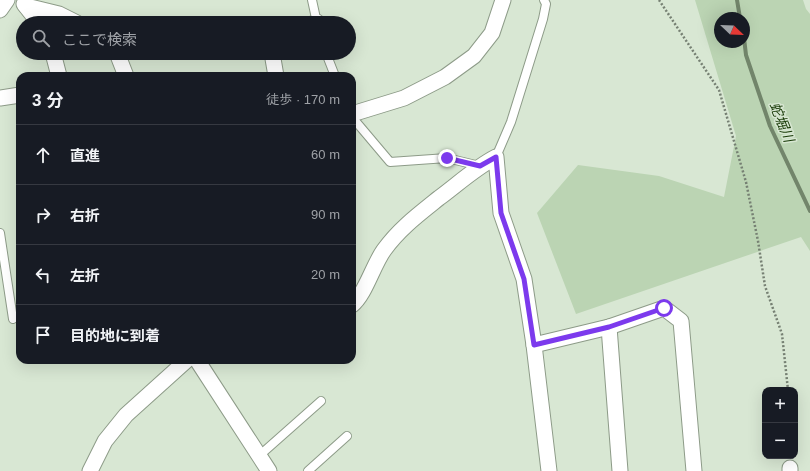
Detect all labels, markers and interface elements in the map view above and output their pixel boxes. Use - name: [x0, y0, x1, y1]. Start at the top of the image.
- north arrow: [714, 12, 750, 48]
- search box: [16, 16, 356, 60]
- icon: search: [30, 27, 52, 49]
- text: ここで検索: [62, 31, 137, 48]
- text: 3 分: [32, 91, 63, 110]
- text: 徒歩 · 170 m: [266, 92, 340, 107]
- water label: 蛇堀川: [767, 100, 798, 146]
- icon: ahead: [32, 144, 54, 166]
- text: 直進: [70, 147, 100, 164]
- text: 60 m: [311, 147, 340, 162]
- route end: [438, 149, 456, 167]
- icon: right: [32, 204, 54, 226]
- text: 右折: [70, 207, 100, 224]
- text: 90 m: [311, 207, 340, 222]
- icon: left: [32, 264, 54, 286]
- text: 左折: [70, 267, 100, 284]
- text: 20 m: [311, 267, 340, 282]
- route start: [655, 299, 673, 317]
- icon: arrive: [32, 324, 54, 346]
- text: 目的地に到着: [70, 327, 160, 344]
- map controls: [762, 387, 798, 459]
- button: +: [762, 387, 798, 423]
- button: −: [762, 423, 798, 459]

